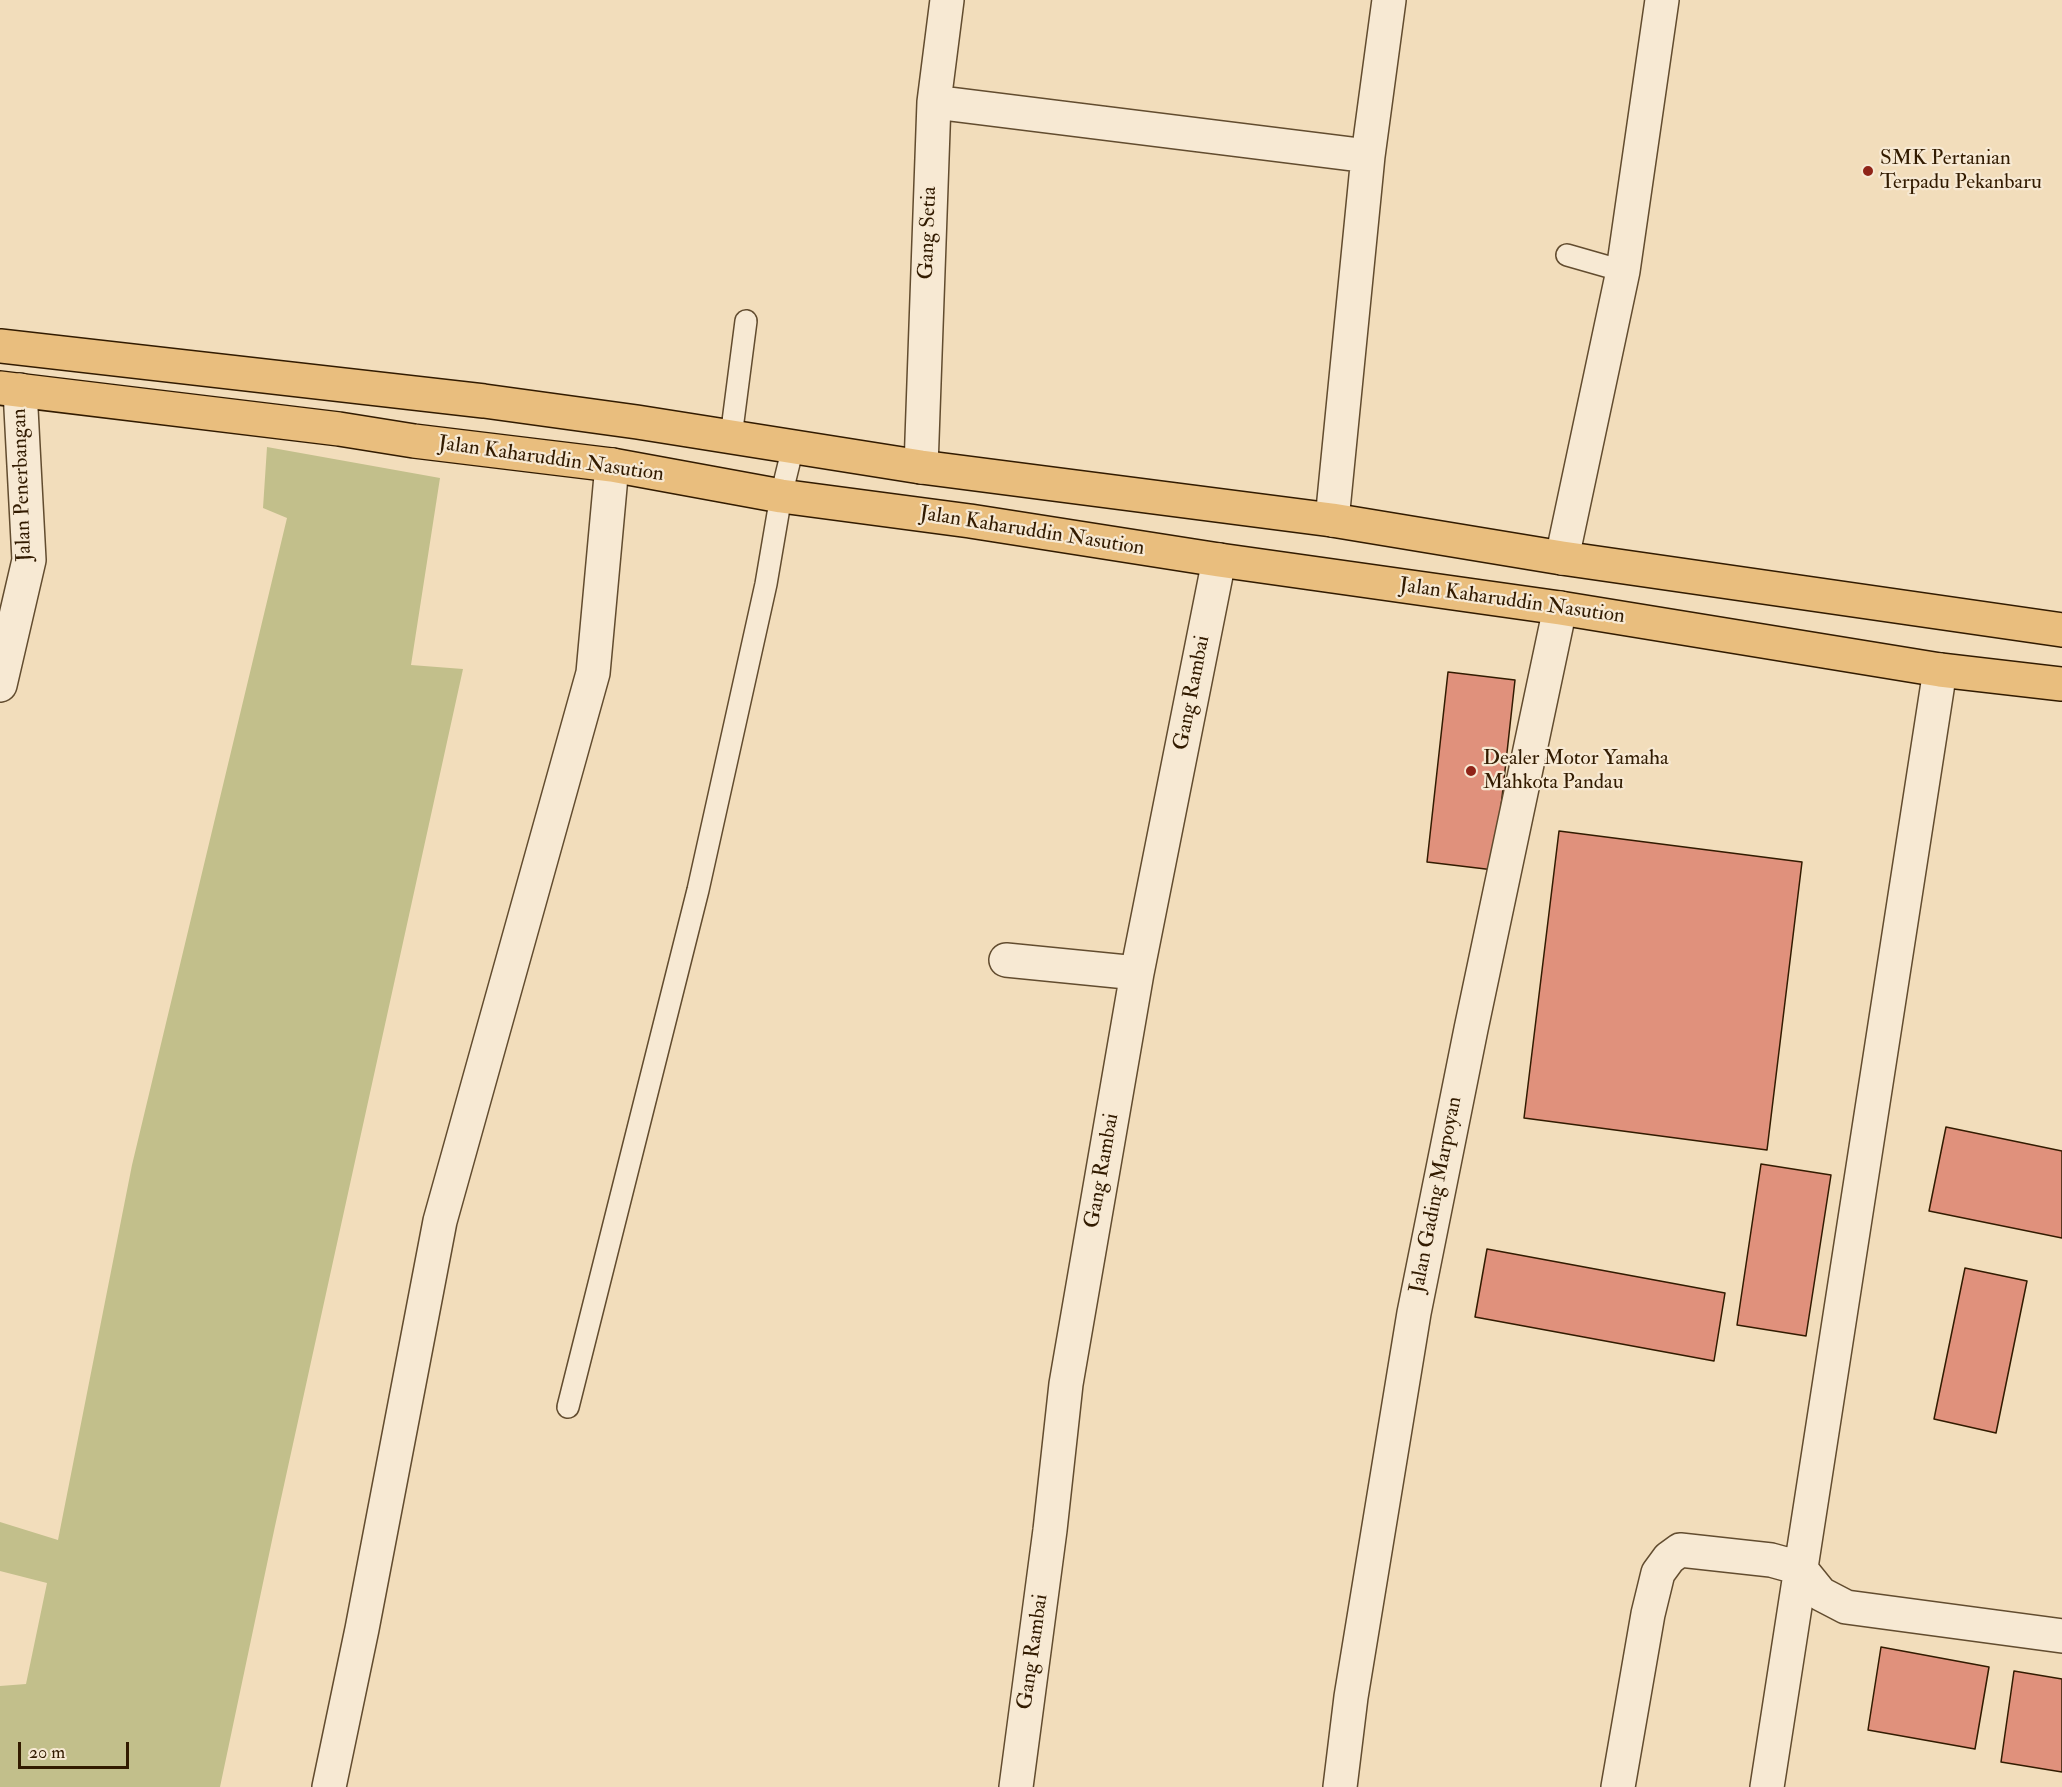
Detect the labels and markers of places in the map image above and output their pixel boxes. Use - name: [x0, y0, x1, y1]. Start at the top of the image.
- place label: SMK Pertanian Terpadu Pekanbaru: [1880, 146, 2042, 196]
- marker: SMK Pertanian Terpadu Pekanbaru: [1861, 164, 1875, 178]
- place label: Dealer Motor Yamaha Mahkota Pandau: [1483, 746, 1669, 796]
- marker: Dealer Motor Yamaha Mahkota Pandau: [1464, 764, 1478, 778]

